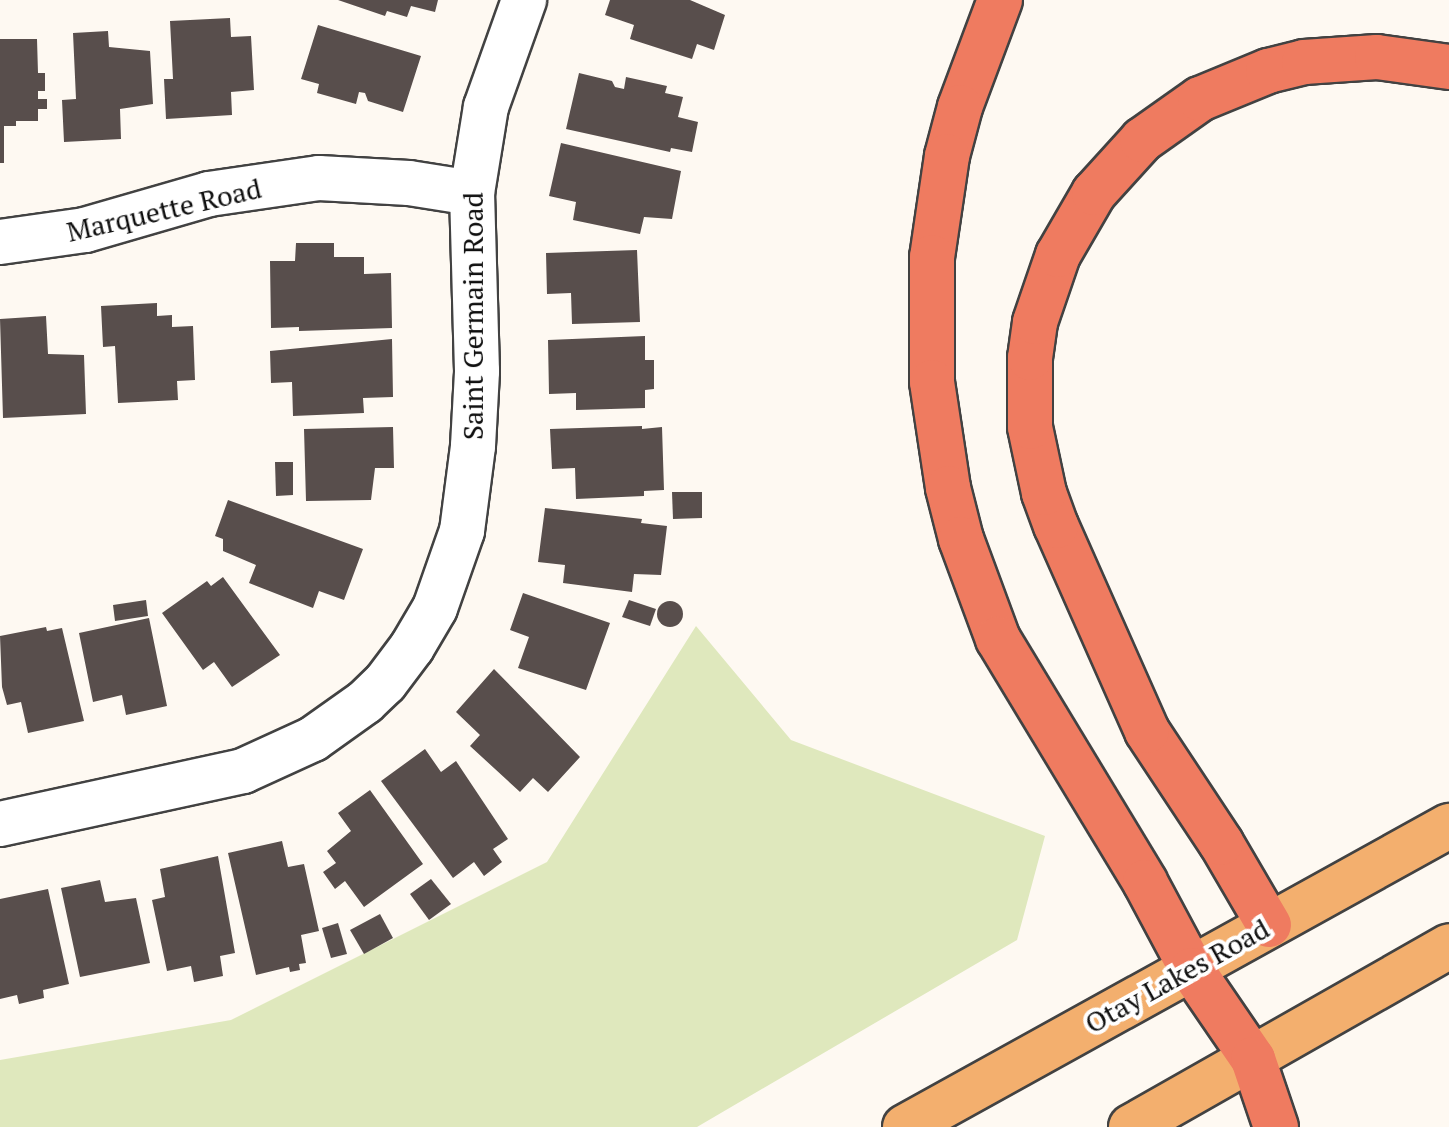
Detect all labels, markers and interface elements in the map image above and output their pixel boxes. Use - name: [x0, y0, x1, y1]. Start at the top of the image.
- street label: Marquette Road: [63, 171, 265, 249]
- street label: Saint Germain Road: [456, 192, 490, 440]
- street label: Otay Lakes Road: [1079, 912, 1275, 1040]

